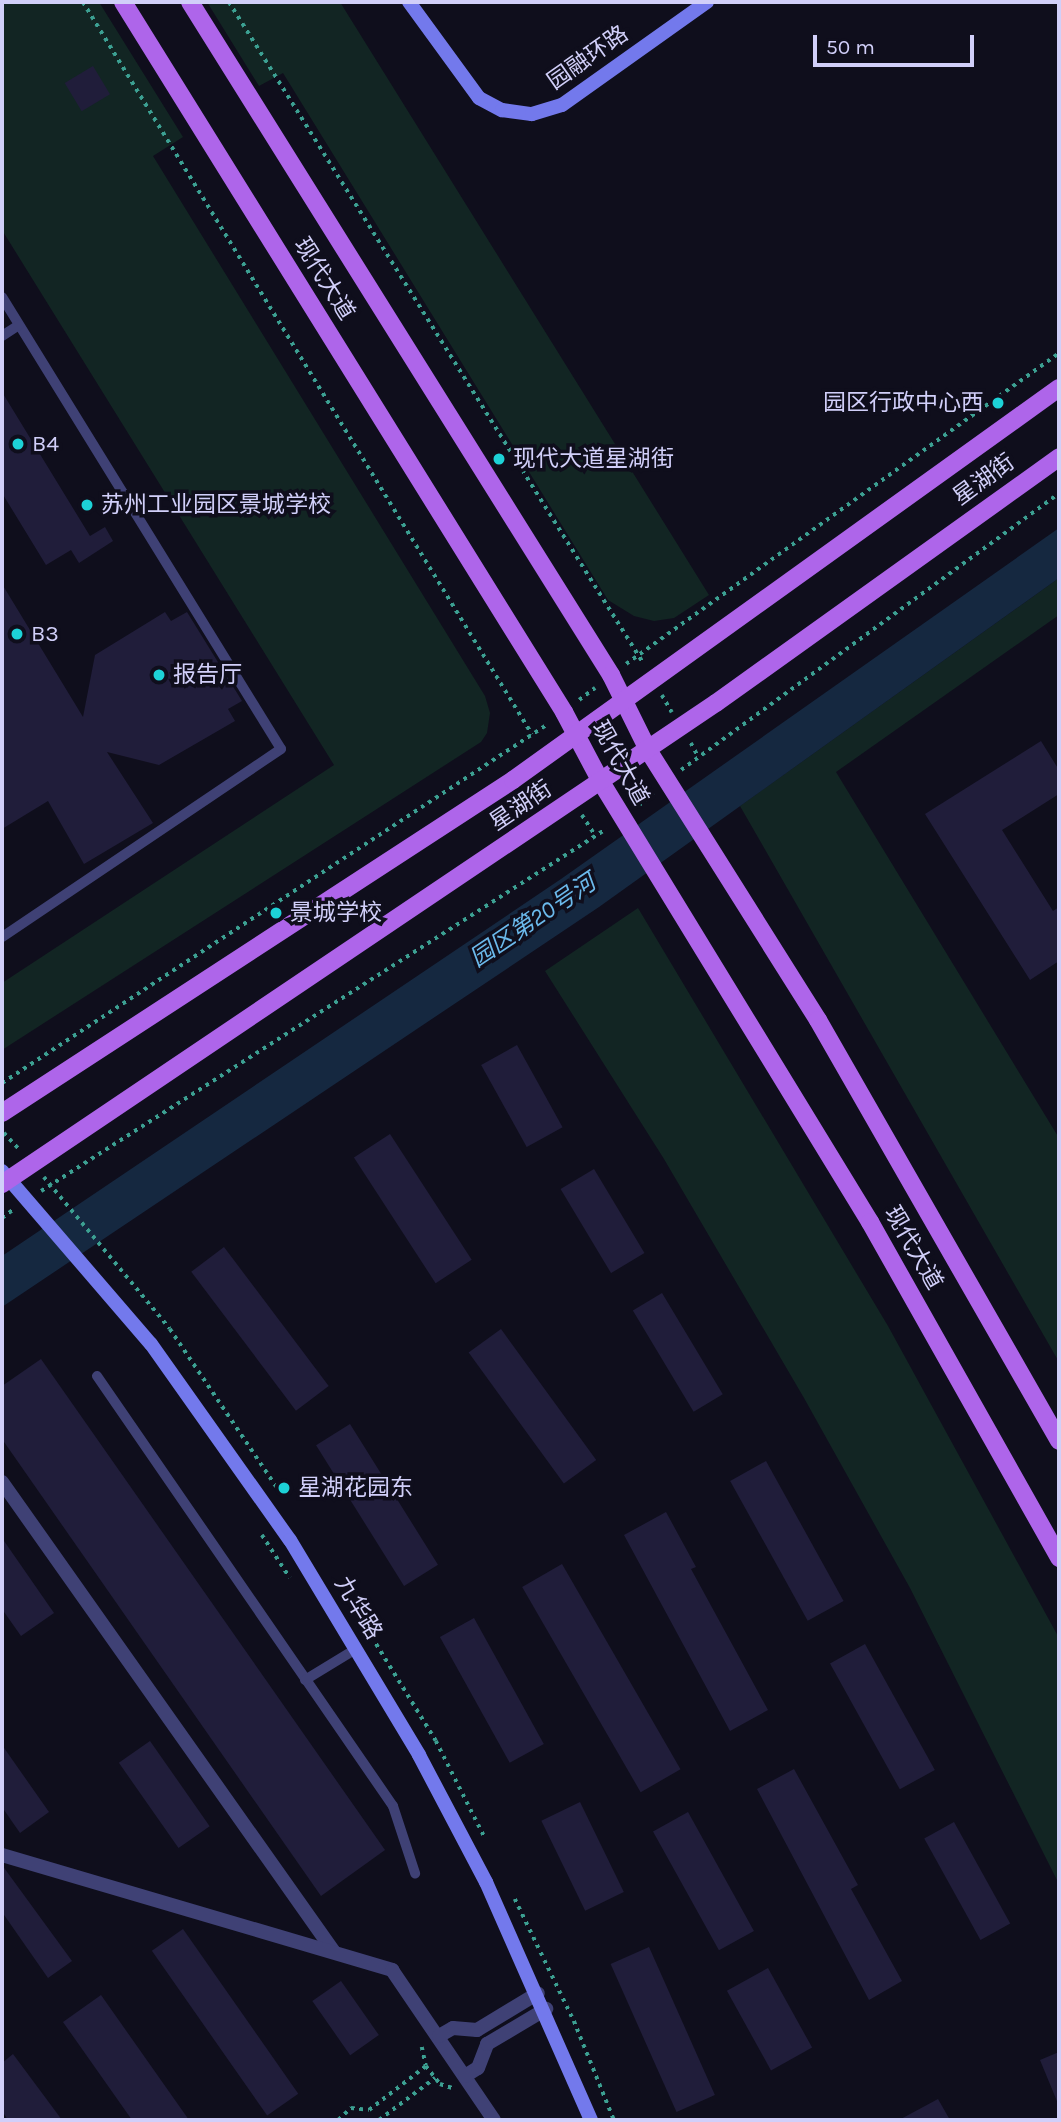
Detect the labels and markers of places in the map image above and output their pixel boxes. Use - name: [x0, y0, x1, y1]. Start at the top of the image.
- place label: 园区行政中心西: [823, 389, 984, 417]
- marker: 园区行政中心西: [990, 395, 1006, 411]
- place label: B4: [32, 430, 59, 458]
- marker: B4: [10, 436, 26, 452]
- place label: 现代大道星湖街: [513, 445, 674, 473]
- marker: 现代大道星湖街: [491, 451, 507, 467]
- place label: 苏州工业园区景城学校: [101, 491, 331, 519]
- marker: 苏州工业园区景城学校: [79, 497, 95, 513]
- place label: B3: [31, 620, 59, 648]
- marker: B3: [9, 626, 25, 642]
- place label: 报告厅: [173, 661, 242, 689]
- marker: 报告厅: [151, 667, 167, 683]
- place label: 景城学校: [290, 899, 382, 927]
- marker: 景城学校: [268, 905, 284, 921]
- place label: 星湖花园东: [298, 1474, 413, 1502]
- marker: 星湖花园东: [276, 1480, 292, 1496]

